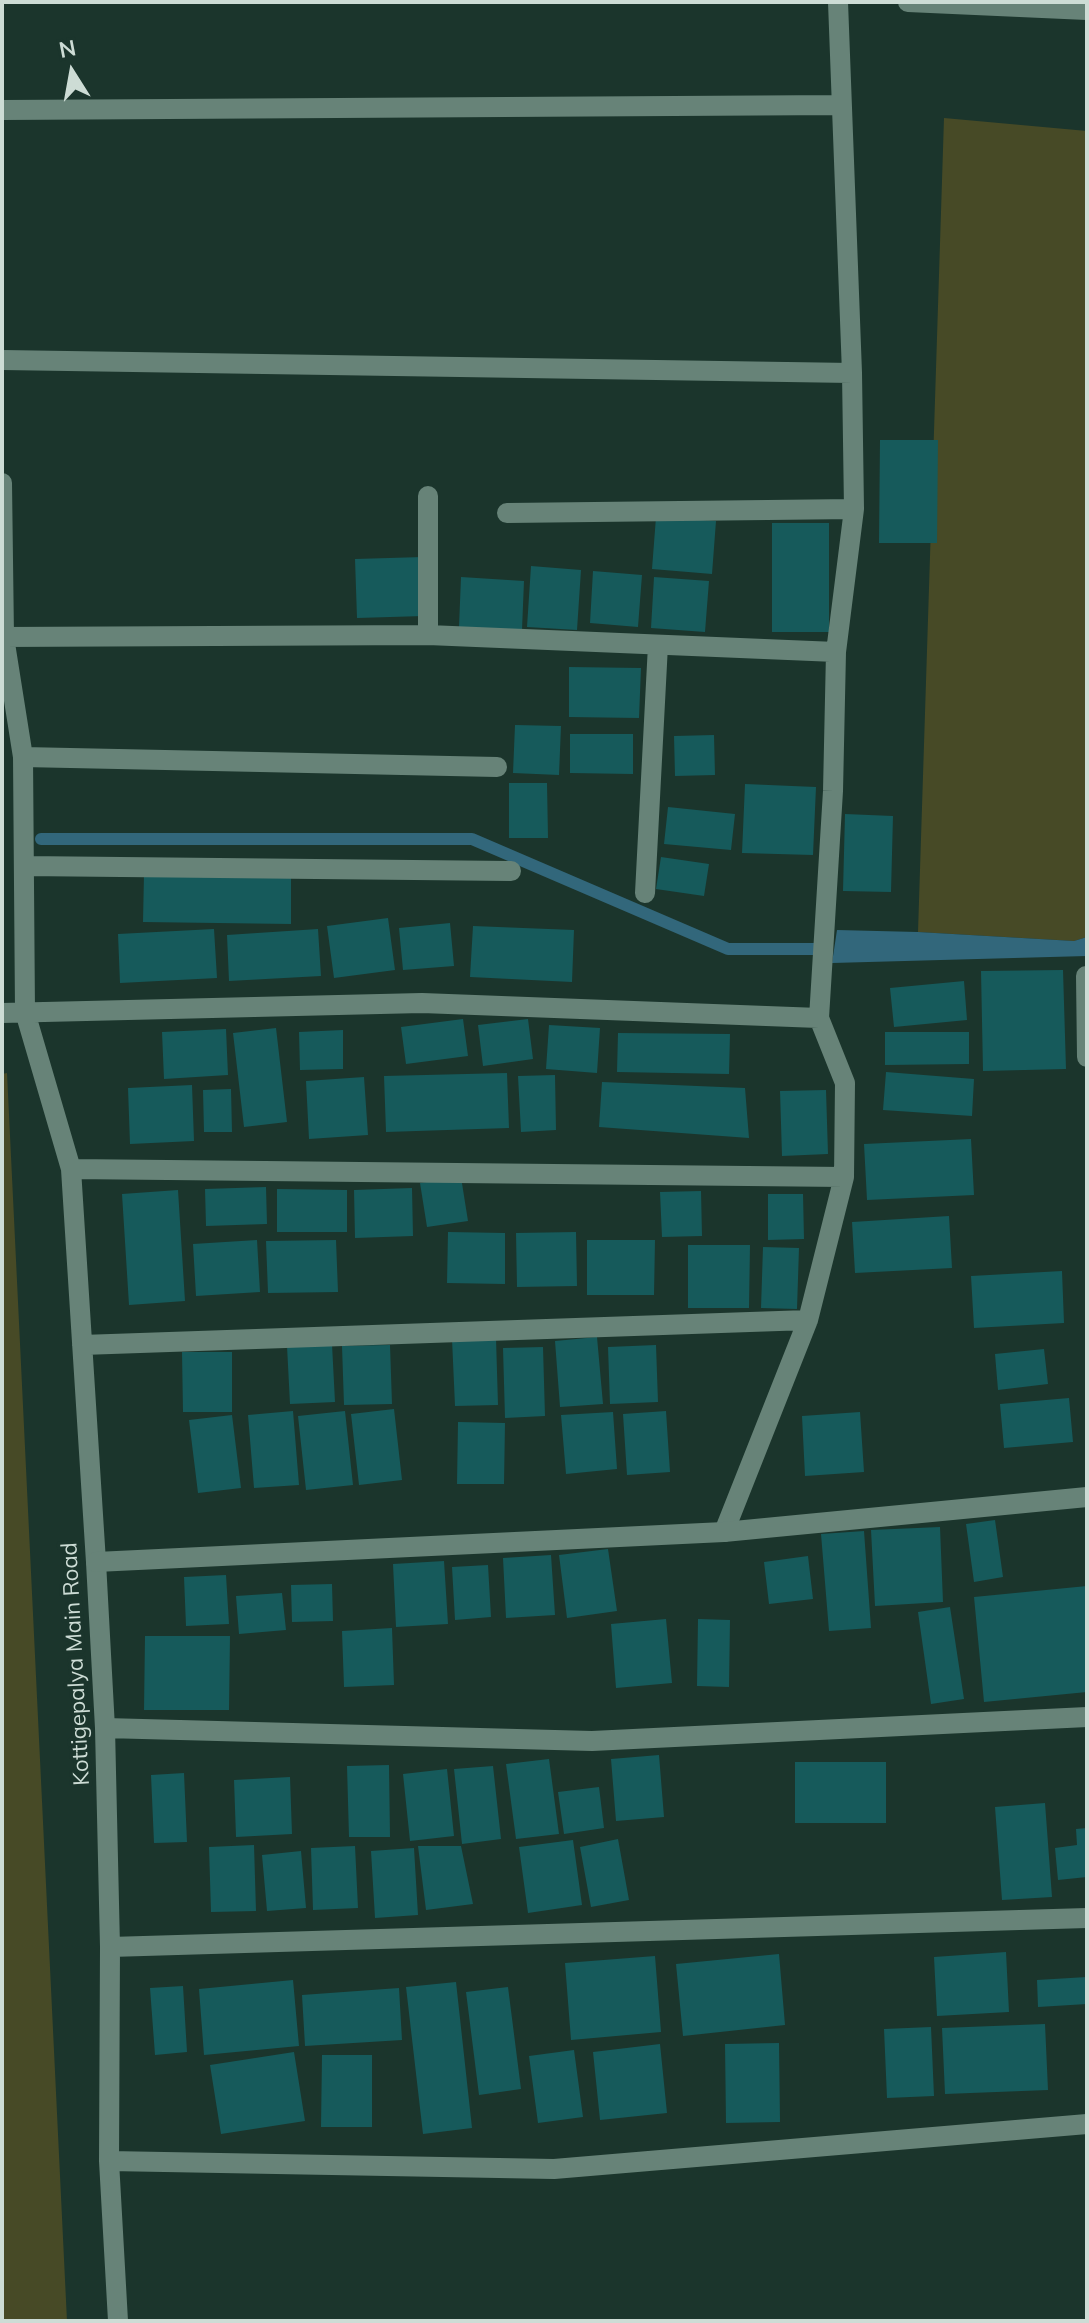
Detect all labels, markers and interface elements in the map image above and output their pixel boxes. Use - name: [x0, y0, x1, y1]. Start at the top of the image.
- north arrow: [32, 32, 112, 112]
- text: N: [57, 33, 78, 64]
- street label: Kottigepalya Main Road: [56, 1542, 96, 1786]

